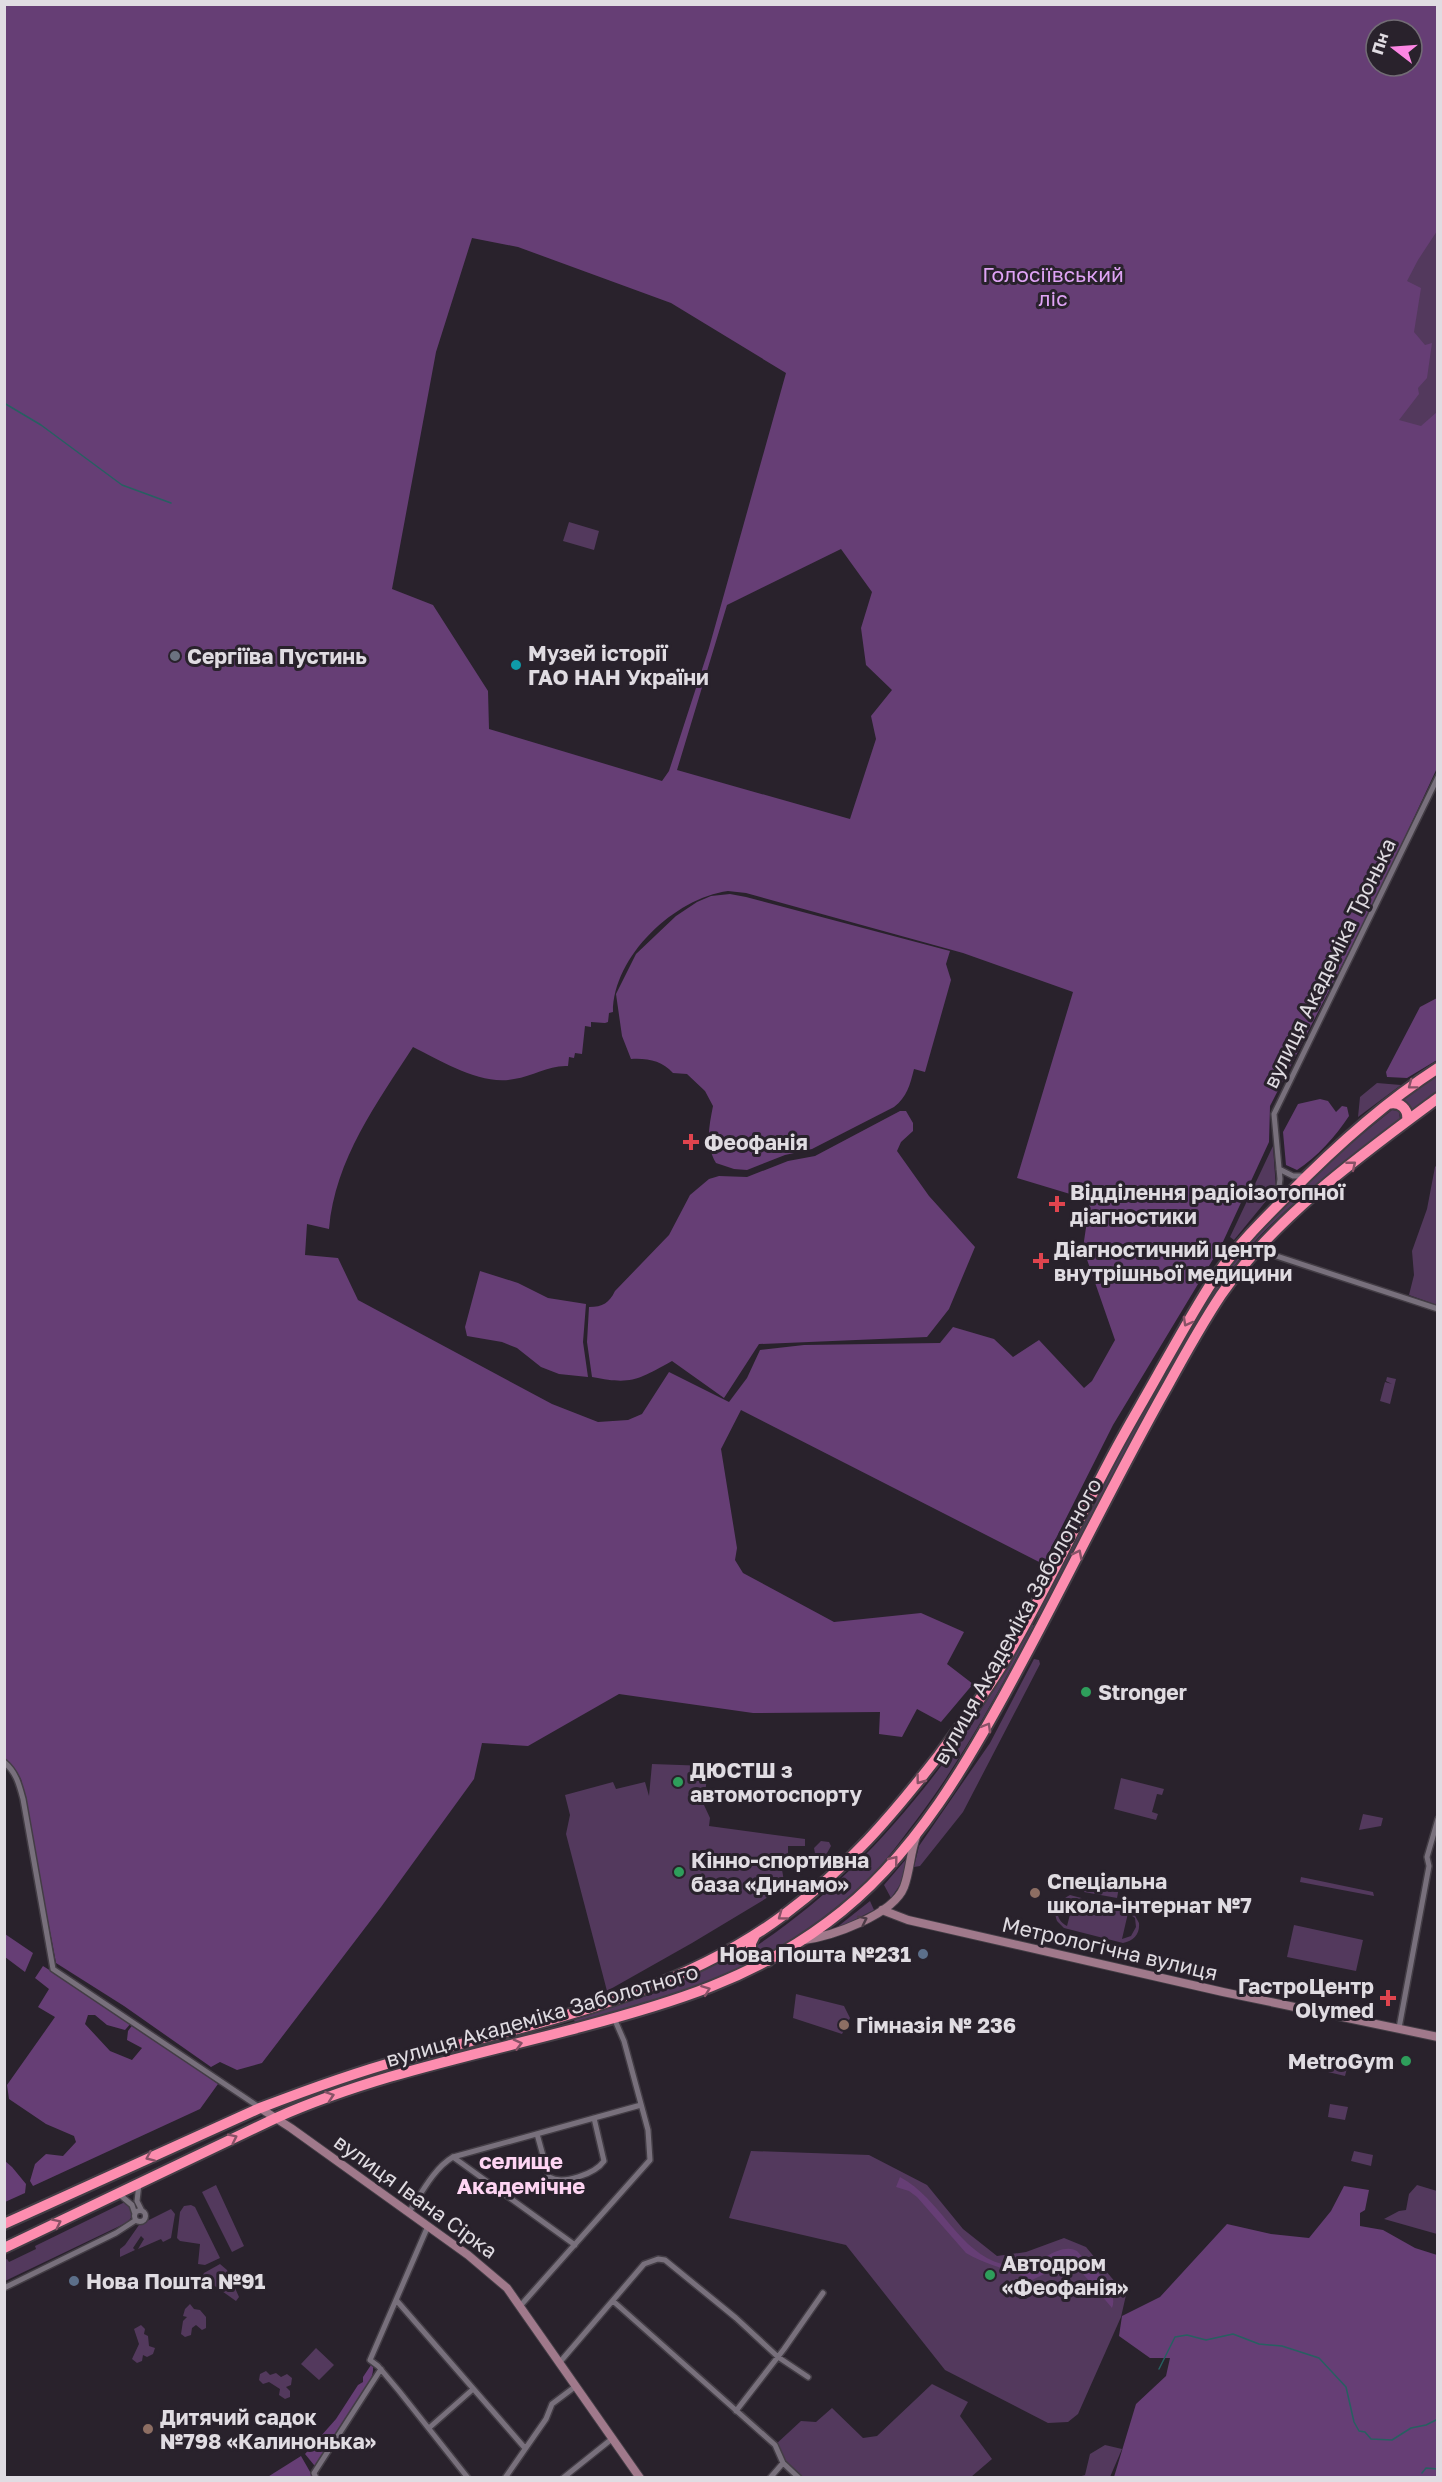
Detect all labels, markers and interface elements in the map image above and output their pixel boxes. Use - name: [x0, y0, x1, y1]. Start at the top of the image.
- north arrow: [1364, 18, 1424, 78]
- text: Пн: [1367, 30, 1392, 57]
- park label: Голосіївський ліс: [982, 261, 1124, 311]
- place label: Музей історії ГАО НАН України: [528, 640, 709, 690]
- place label: Сергіїва Пустинь: [187, 643, 367, 669]
- marker: Сергіїва Пустинь: [168, 649, 182, 663]
- marker: Музей історії ГАО НАН України: [509, 658, 523, 672]
- street label: вулиця Академіка Тронька: [1257, 834, 1401, 1092]
- one-way arrow: [1408, 1078, 1419, 1089]
- place label: Феофанія: [704, 1129, 808, 1155]
- marker: Феофанія: [682, 1133, 700, 1151]
- one-way arrow: [1345, 1162, 1356, 1173]
- place label: Відділення радіоізотопної діагностики: [1070, 1179, 1346, 1229]
- marker: Відділення радіоізотопної діагностики: [1048, 1195, 1066, 1213]
- place label: Діагностичний центр внутрішньої медицини: [1054, 1236, 1292, 1286]
- marker: Діагностичний центр внутрішньої медицини: [1032, 1252, 1050, 1270]
- one-way arrow: [1183, 1316, 1194, 1327]
- street label: вулиця Академіка Заболотного: [927, 1473, 1107, 1769]
- one-way arrow: [1071, 1550, 1082, 1561]
- place label: Stronger: [1098, 1679, 1187, 1705]
- marker: Stronger: [1079, 1685, 1093, 1699]
- one-way arrow: [979, 1723, 991, 1733]
- place label: ДЮСТШ з автомотоспорту: [690, 1757, 863, 1807]
- one-way arrow: [916, 1773, 927, 1784]
- marker: ДЮСТШ з автомотоспорту: [671, 1775, 685, 1789]
- place label: Кінно-спортивна база «Динамо»: [691, 1847, 869, 1897]
- one-way arrow: [886, 1856, 897, 1867]
- marker: Кінно-спортивна база «Динамо»: [672, 1865, 686, 1879]
- place label: Спеціальна школа-інтернат №7: [1047, 1868, 1252, 1918]
- marker: Спеціальна школа-інтернат №7: [1028, 1886, 1042, 1900]
- one-way arrow: [777, 1909, 788, 1920]
- street label: Метрологічна вулиця: [1000, 1911, 1220, 1985]
- one-way arrow: [856, 1916, 867, 1928]
- place label: Нова Пошта №231: [719, 1941, 911, 1967]
- marker: Нова Пошта №231: [916, 1947, 930, 1961]
- street label: вулиця Академіка Заболотного: [383, 1958, 701, 2072]
- place label: ГастроЦентр Olymed: [1238, 1973, 1374, 2023]
- one-way arrow: [700, 1985, 710, 1998]
- marker: ГастроЦентр Olymed: [1379, 1989, 1397, 2007]
- place label: Гімназія № 236: [856, 2012, 1016, 2038]
- marker: Гімназія № 236: [837, 2018, 851, 2032]
- one-way arrow: [513, 2038, 523, 2051]
- place label: MetroGym: [1288, 2048, 1394, 2074]
- marker: MetroGym: [1399, 2054, 1413, 2068]
- one-way arrow: [324, 2091, 335, 2104]
- street label: вулиця Івана Сірка: [329, 2128, 503, 2264]
- one-way arrow: [226, 2134, 237, 2146]
- district label: селище Академічне: [457, 2147, 585, 2199]
- one-way arrow: [145, 2150, 156, 2162]
- one-way arrow: [51, 2219, 62, 2230]
- place label: Автодром «Феофанія»: [1002, 2250, 1128, 2300]
- place label: Нова Пошта №91: [86, 2268, 266, 2294]
- marker: Автодром «Феофанія»: [983, 2268, 997, 2282]
- marker: Нова Пошта №91: [67, 2274, 81, 2288]
- place label: Дитячий садок №798 «Калинонька»: [160, 2404, 376, 2454]
- marker: Дитячий садок №798 «Калинонька»: [141, 2422, 155, 2436]

